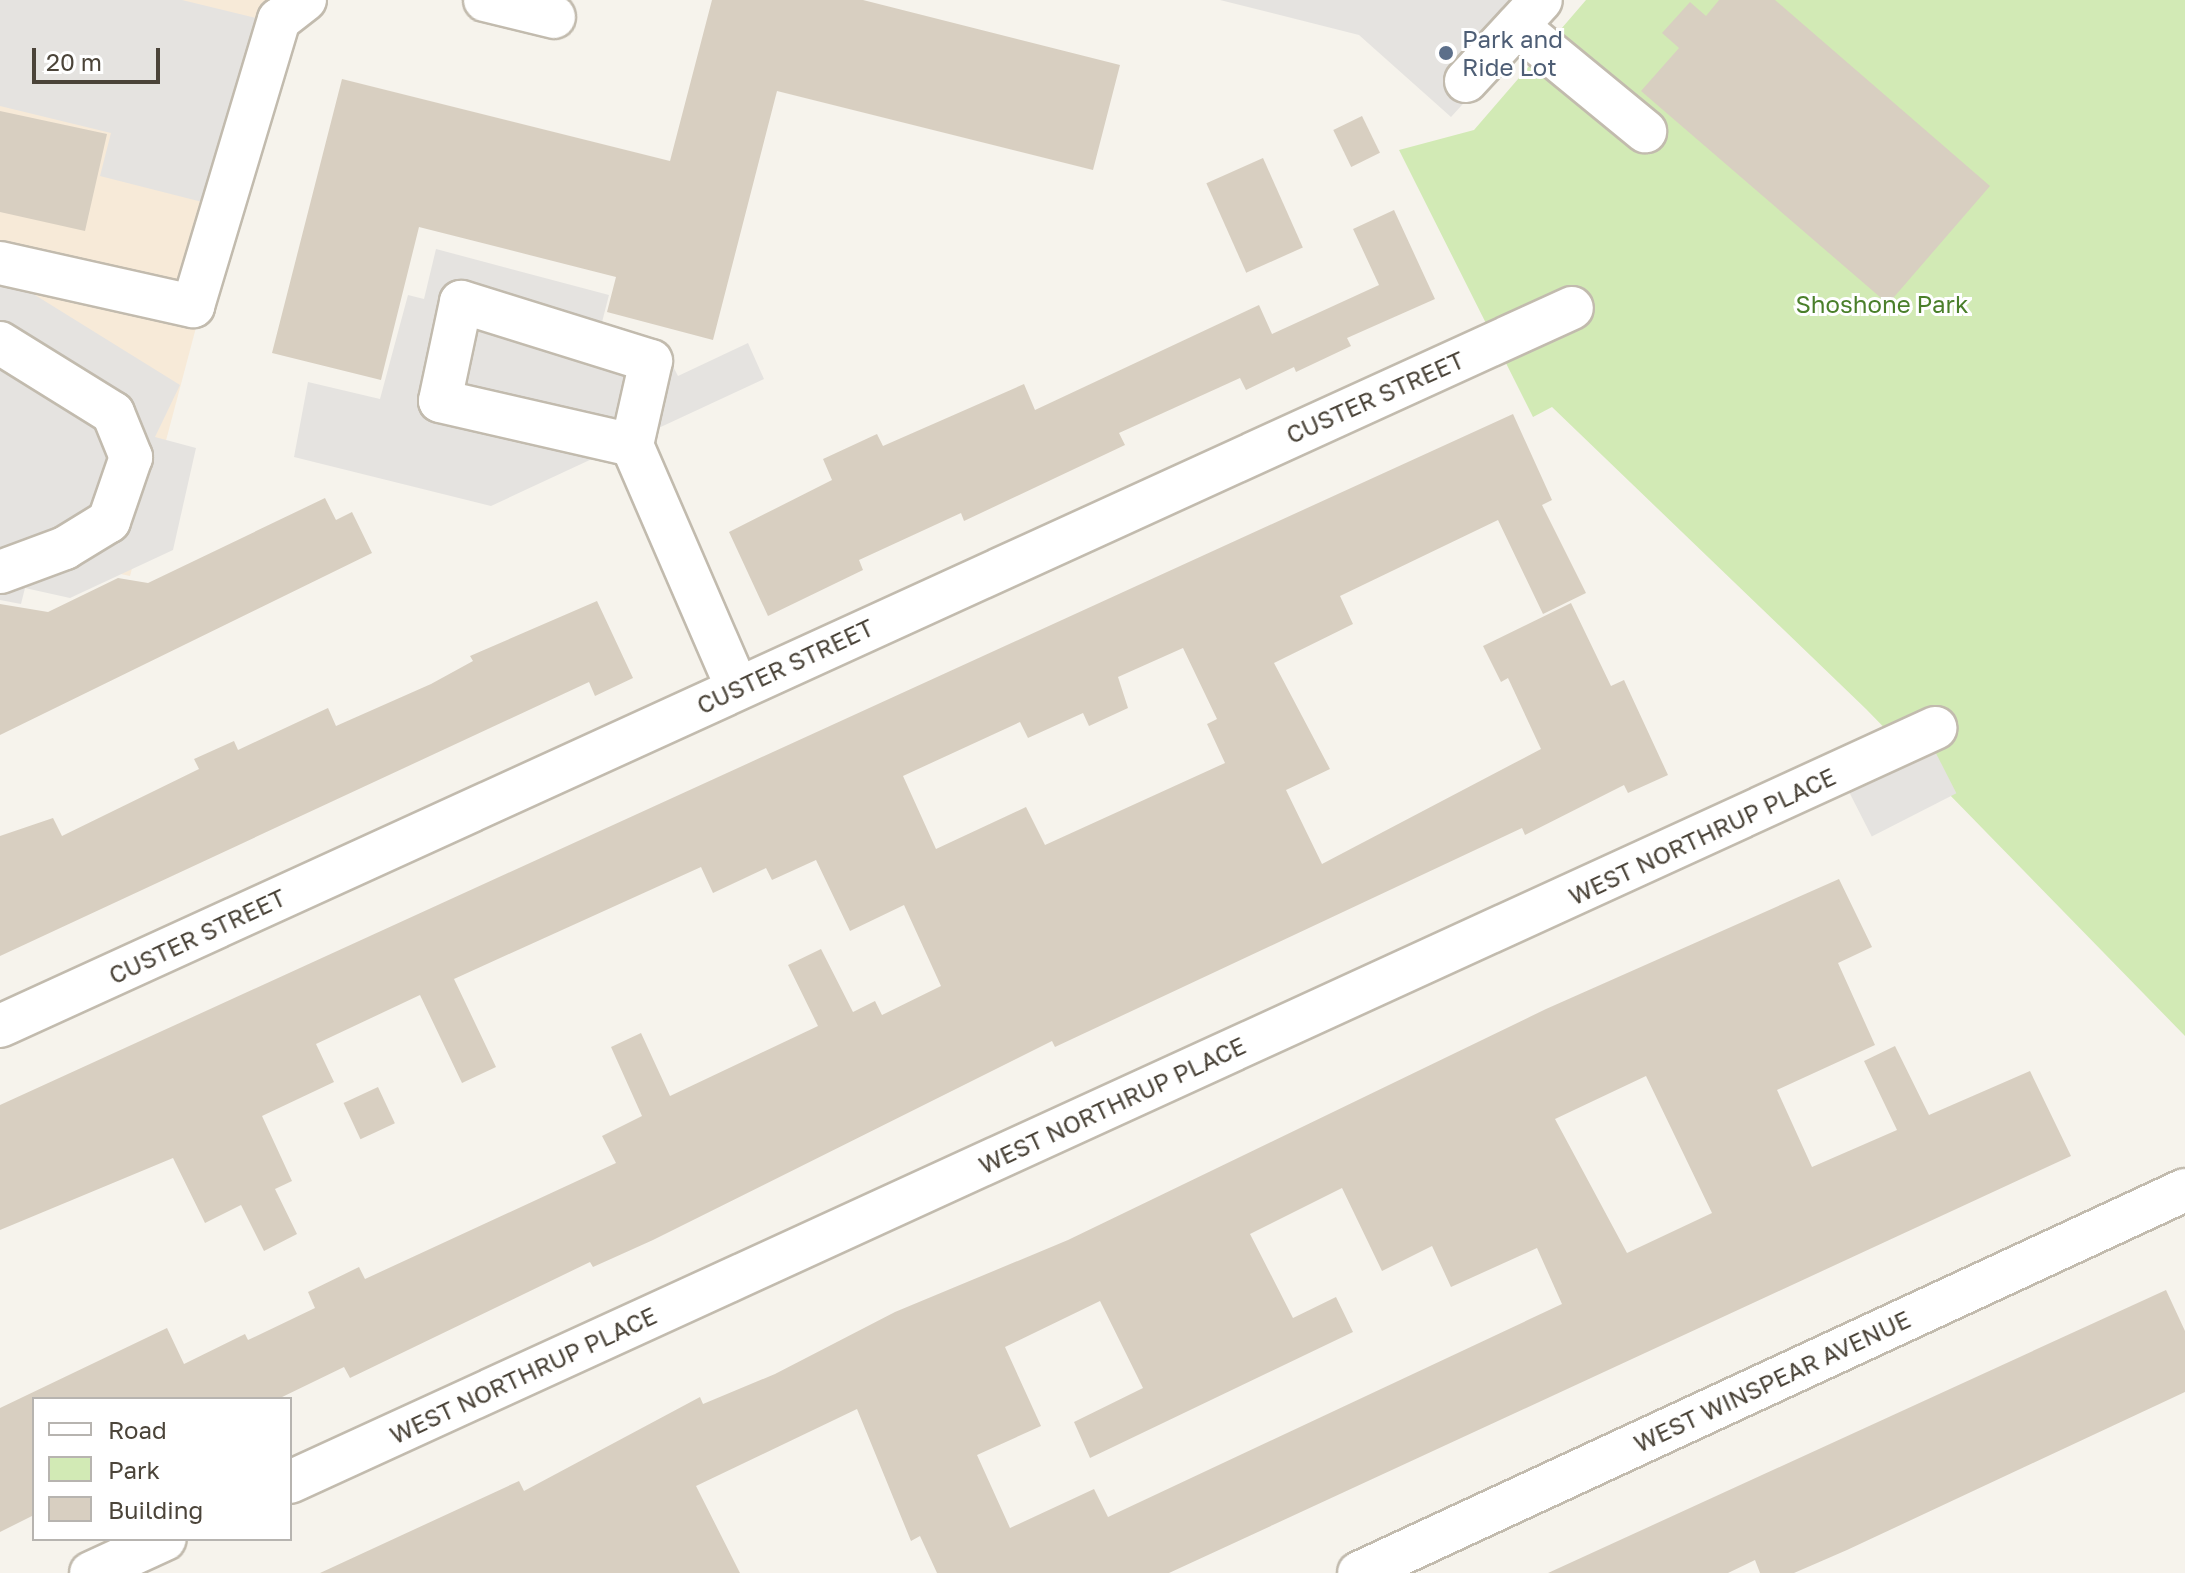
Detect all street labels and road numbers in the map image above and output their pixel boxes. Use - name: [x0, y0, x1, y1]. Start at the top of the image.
- street label: CUSTER STREET: [1282, 345, 1468, 449]
- street label: CUSTER STREET: [692, 612, 878, 720]
- street label: WEST NORTHRUP PLACE: [1564, 761, 1840, 911]
- street label: CUSTER STREET: [104, 882, 290, 990]
- street label: WEST NORTHRUP PLACE: [974, 1030, 1250, 1180]
- street label: WEST NORTHRUP PLACE: [385, 1300, 661, 1450]
- street label: WEST WINSPEAR AVENUE: [1629, 1304, 1915, 1458]

